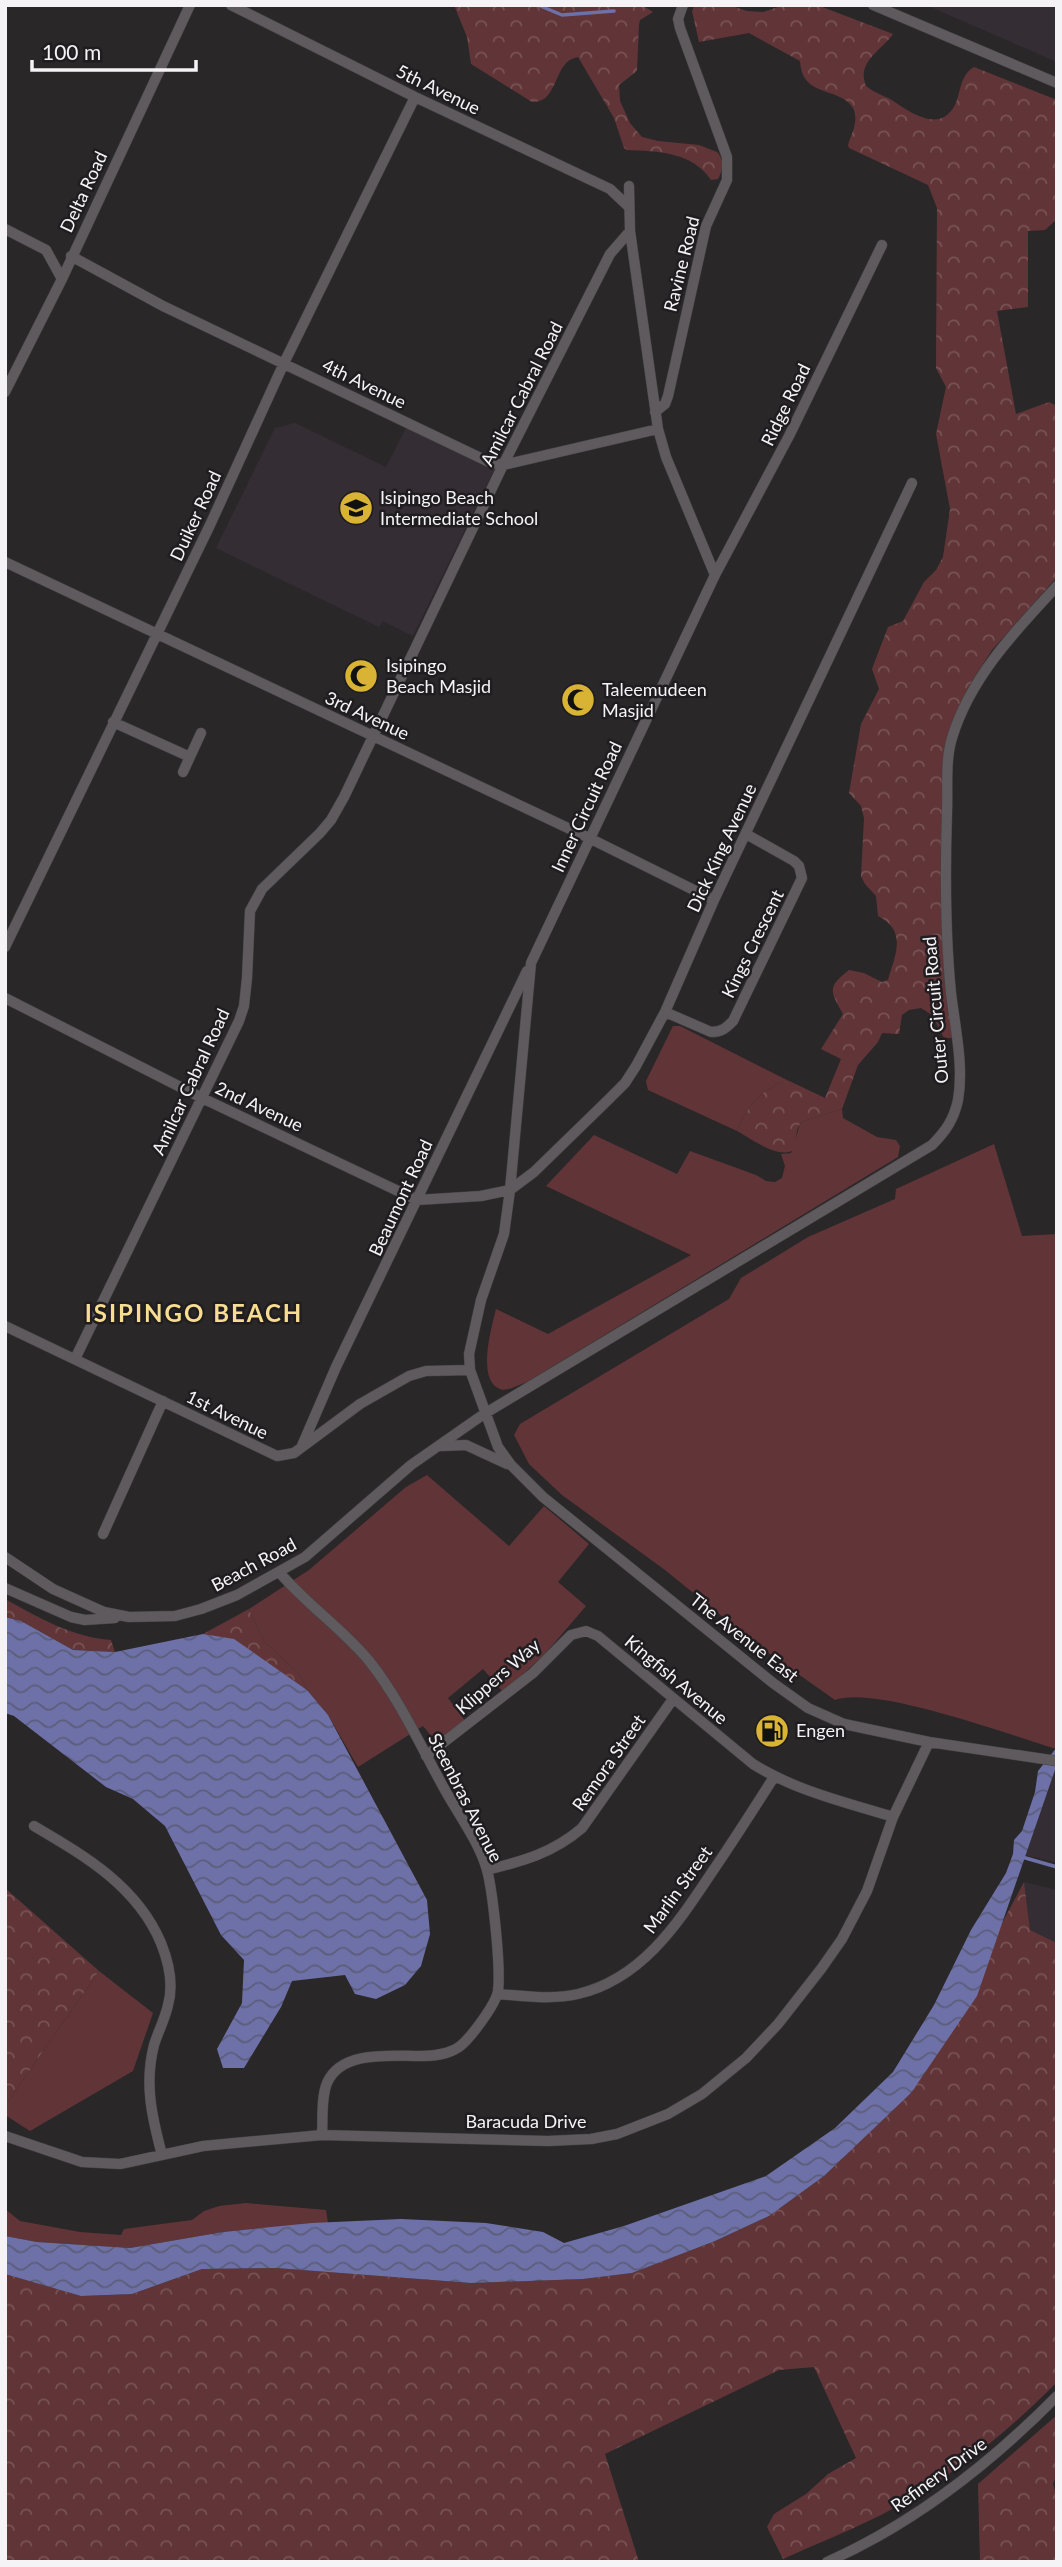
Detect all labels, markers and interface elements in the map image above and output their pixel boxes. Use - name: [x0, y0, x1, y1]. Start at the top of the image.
- scale bar: [32, 28, 196, 72]
- text: 100 m: [42, 39, 101, 64]
- street label: 5th Avenue: [393, 59, 484, 119]
- street label: Delta Road: [55, 147, 111, 236]
- street label: Ravine Road: [659, 214, 704, 314]
- street label: Amilcar Cabral Road: [475, 318, 567, 469]
- street label: 4th Avenue: [319, 353, 410, 413]
- street label: Ridge Road: [756, 360, 814, 449]
- street label: Duiker Road: [165, 467, 226, 564]
- place label: Isipingo Beach Intermediate School: [380, 486, 538, 529]
- school or university icon: Isipingo Beach Intermediate School: [337, 489, 375, 527]
- place label: Isipingo Beach Masjid: [386, 654, 491, 697]
- mosque icon: Isipingo Beach Masjid: [342, 657, 380, 695]
- place label: Taleemudeen Masjid: [602, 678, 707, 721]
- mosque icon: Taleemudeen Masjid: [559, 681, 597, 719]
- street label: 3rd Avenue: [322, 686, 413, 744]
- street label: Inner Circuit Road: [546, 738, 626, 875]
- street label: Dick King Avenue: [682, 780, 761, 915]
- street label: Kings Crescent: [716, 885, 788, 1001]
- street label: Outer Circuit Road: [918, 936, 952, 1084]
- street label: Amilcar Cabral Road: [147, 1005, 234, 1158]
- street label: 2nd Avenue: [212, 1076, 307, 1136]
- street label: Beaumont Road: [364, 1136, 437, 1259]
- district label: ISIPINGO BEACH: [85, 1298, 303, 1327]
- street label: 1st Avenue: [183, 1385, 272, 1443]
- street label: Beach Road: [207, 1533, 300, 1596]
- street label: The Avenue East: [686, 1588, 804, 1687]
- street label: Kingfish Avenue: [621, 1630, 733, 1729]
- street label: Klippers Way: [451, 1633, 545, 1719]
- street label: Remora Street: [567, 1710, 650, 1815]
- fuel station icon: Engen: [753, 1712, 791, 1750]
- place label: Engen: [796, 1719, 845, 1741]
- street label: Steenbras Avenue: [424, 1729, 508, 1866]
- street label: Marlin Street: [638, 1841, 717, 1937]
- street label: Baracuda Drive: [466, 2110, 586, 2132]
- street label: Refinery Drive: [886, 2432, 991, 2516]

